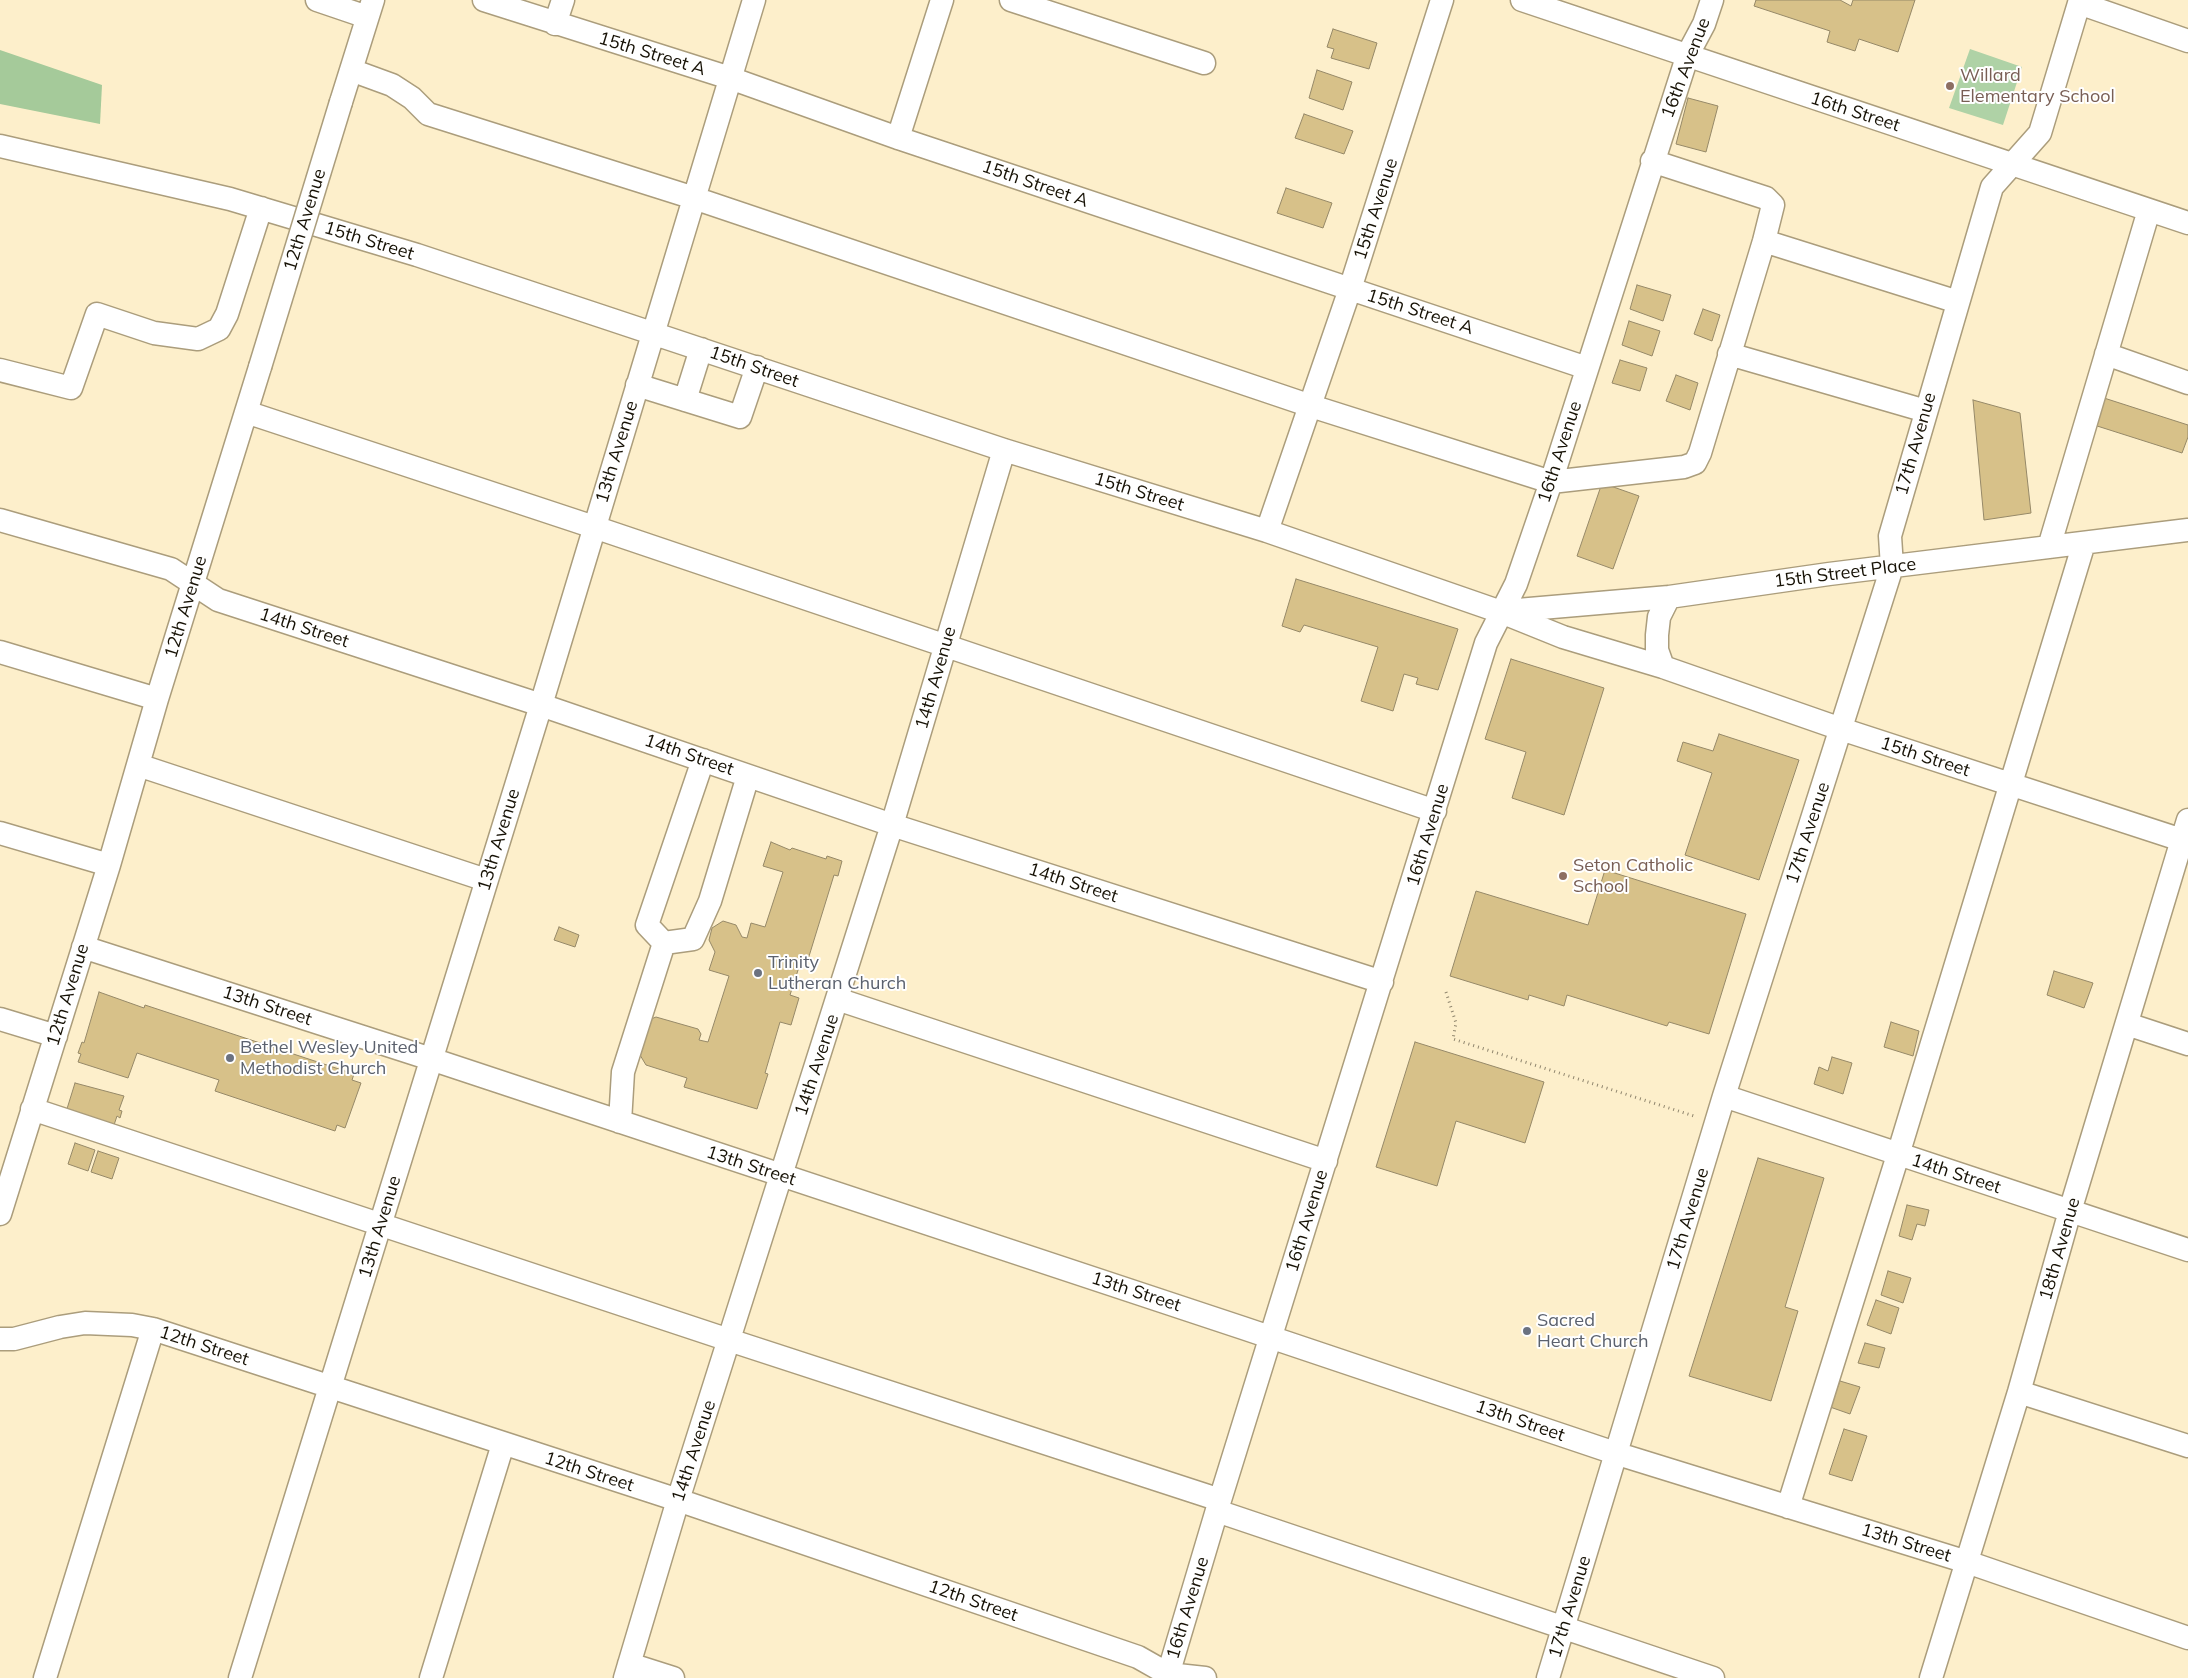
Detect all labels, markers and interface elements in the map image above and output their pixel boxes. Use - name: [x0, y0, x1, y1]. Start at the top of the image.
- street label: 16th Avenue: [1657, 15, 1715, 121]
- street label: 15th Street A: [596, 27, 708, 81]
- place label: Willard Elementary School: [1960, 65, 2115, 108]
- marker: Willard Elementary School: [1944, 80, 1956, 92]
- street label: 16th Street: [1807, 87, 1903, 137]
- street label: 15th Avenue: [1349, 155, 1403, 263]
- street label: 15th Street A: [979, 156, 1091, 212]
- street label: 12th Avenue: [279, 166, 331, 274]
- street label: 15th Street: [321, 217, 417, 265]
- street label: 15th Street A: [1364, 285, 1476, 339]
- street label: 15th Street: [707, 342, 801, 392]
- street label: 17th Avenue: [1891, 390, 1941, 498]
- street label: 13th Avenue: [591, 398, 643, 506]
- street label: 16th Avenue: [1533, 398, 1587, 506]
- street label: 15th Street: [1091, 468, 1187, 516]
- street label: 12th Avenue: [160, 553, 212, 661]
- street label: 15th Street Place: [1773, 554, 1917, 592]
- street label: 14th Street: [256, 603, 352, 653]
- street label: 14th Avenue: [911, 624, 961, 732]
- street label: 14th Street: [642, 730, 736, 780]
- street label: 15th Street: [1877, 732, 1973, 782]
- street label: 17th Avenue: [1781, 779, 1835, 887]
- street label: 16th Avenue: [1402, 781, 1454, 889]
- street label: 13th Avenue: [473, 786, 525, 894]
- place label: Seton Catholic School: [1573, 855, 1693, 898]
- street label: 14th Street: [1025, 858, 1121, 908]
- marker: Seton Catholic School: [1557, 870, 1569, 882]
- street label: 12th Avenue: [42, 941, 94, 1049]
- place label: Trinity Lutheran Church: [768, 952, 906, 994]
- marker: Trinity Lutheran Church: [752, 967, 764, 979]
- street label: 13th Street: [219, 981, 315, 1031]
- street label: 14th Avenue: [790, 1011, 844, 1119]
- place label: Bethel Wesley United Methodist Church: [240, 1037, 418, 1080]
- marker: Bethel Wesley United Methodist Church: [224, 1052, 236, 1064]
- street label: 13th Street: [703, 1141, 799, 1191]
- street label: 14th Street: [1908, 1149, 2004, 1199]
- street label: 17th Avenue: [1662, 1165, 1714, 1273]
- street label: 16th Avenue: [1281, 1167, 1333, 1275]
- street label: 13th Avenue: [354, 1173, 406, 1281]
- street label: 18th Avenue: [2035, 1195, 2085, 1303]
- street label: 13th Street: [1088, 1267, 1184, 1317]
- place label: Sacred Heart Church: [1537, 1310, 1649, 1352]
- street label: 12th Street: [156, 1321, 252, 1371]
- marker: Sacred Heart Church: [1521, 1325, 1533, 1337]
- street label: 13th Street: [1473, 1396, 1567, 1446]
- street label: 14th Avenue: [667, 1397, 721, 1505]
- street label: 12th Street: [541, 1447, 637, 1497]
- street label: 13th Street: [1858, 1519, 1954, 1567]
- street label: 17th Avenue: [1544, 1553, 1596, 1661]
- street label: 16th Avenue: [1162, 1554, 1214, 1662]
- street label: 12th Street: [926, 1576, 1020, 1626]

